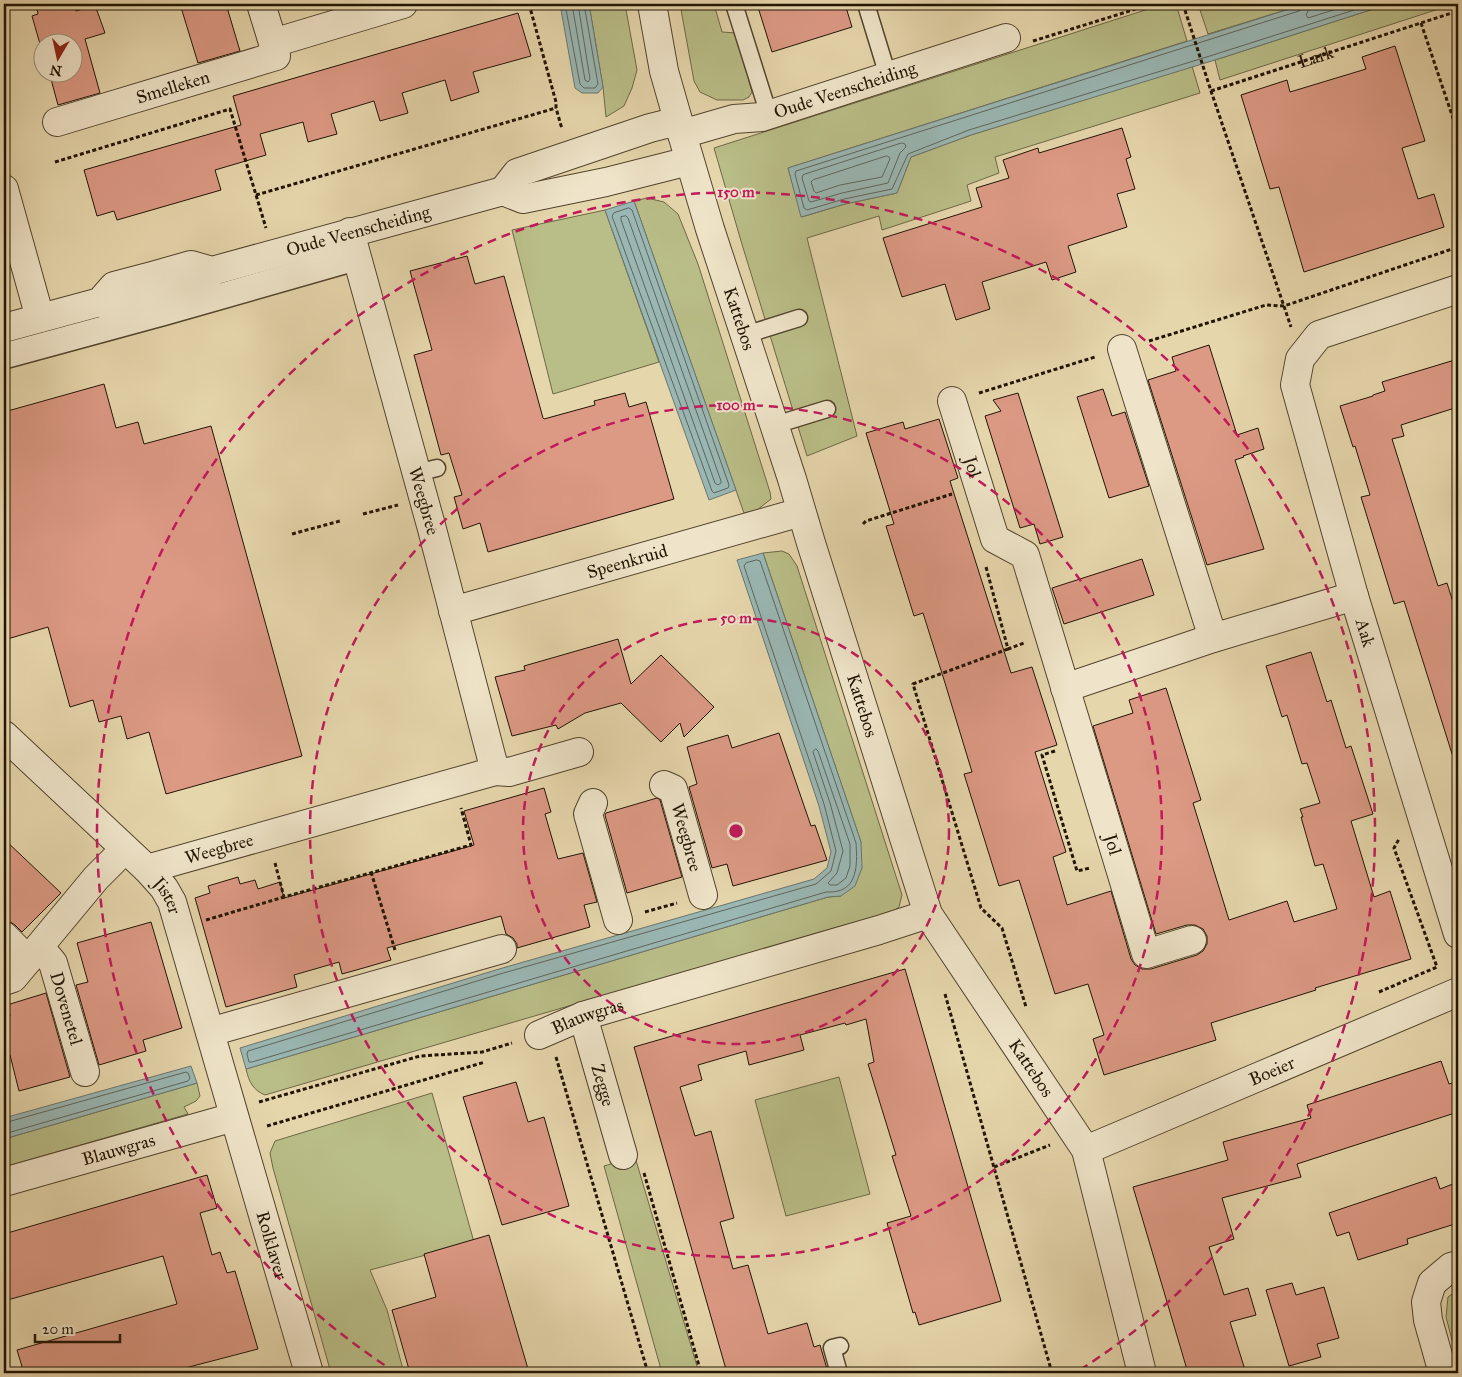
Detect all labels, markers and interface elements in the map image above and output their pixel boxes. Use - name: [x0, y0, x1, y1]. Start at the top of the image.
- north arrow: [32, 32, 82, 82]
- street label: Lark: [1295, 41, 1337, 73]
- street label: Oude Veenscheiding: [771, 56, 920, 124]
- text: N: [49, 61, 63, 80]
- street label: Smelleken: [134, 66, 212, 109]
- text: 150 m: [717, 183, 755, 201]
- street label: Oude Veenscheiding: [284, 200, 434, 261]
- street label: Kattebos: [719, 284, 760, 353]
- text: 100 m: [716, 396, 756, 414]
- street label: Jol: [957, 452, 986, 480]
- street label: Weegbree: [403, 464, 444, 538]
- street label: Speenkruid: [584, 540, 670, 583]
- text: 50 m: [720, 609, 752, 627]
- street label: Aak: [1350, 615, 1380, 650]
- street label: Kattebos: [842, 671, 883, 740]
- street label: Weegbree: [667, 801, 707, 874]
- centre of rings: [727, 822, 745, 840]
- street label: Weegbree: [182, 829, 256, 869]
- street label: Jol: [1098, 829, 1126, 858]
- street label: Jister: [146, 871, 186, 917]
- street label: Dovenetel: [45, 969, 88, 1048]
- street label: Blauwgras: [548, 994, 626, 1039]
- street label: Kattebos: [1004, 1035, 1058, 1101]
- street label: Boeier: [1246, 1051, 1298, 1090]
- street label: Zegge: [586, 1061, 619, 1109]
- street label: Blauwgras: [79, 1129, 158, 1170]
- street label: Rolklaver: [252, 1209, 292, 1282]
- scale bar: [35, 1312, 120, 1344]
- text: 20 m: [42, 1320, 74, 1338]

